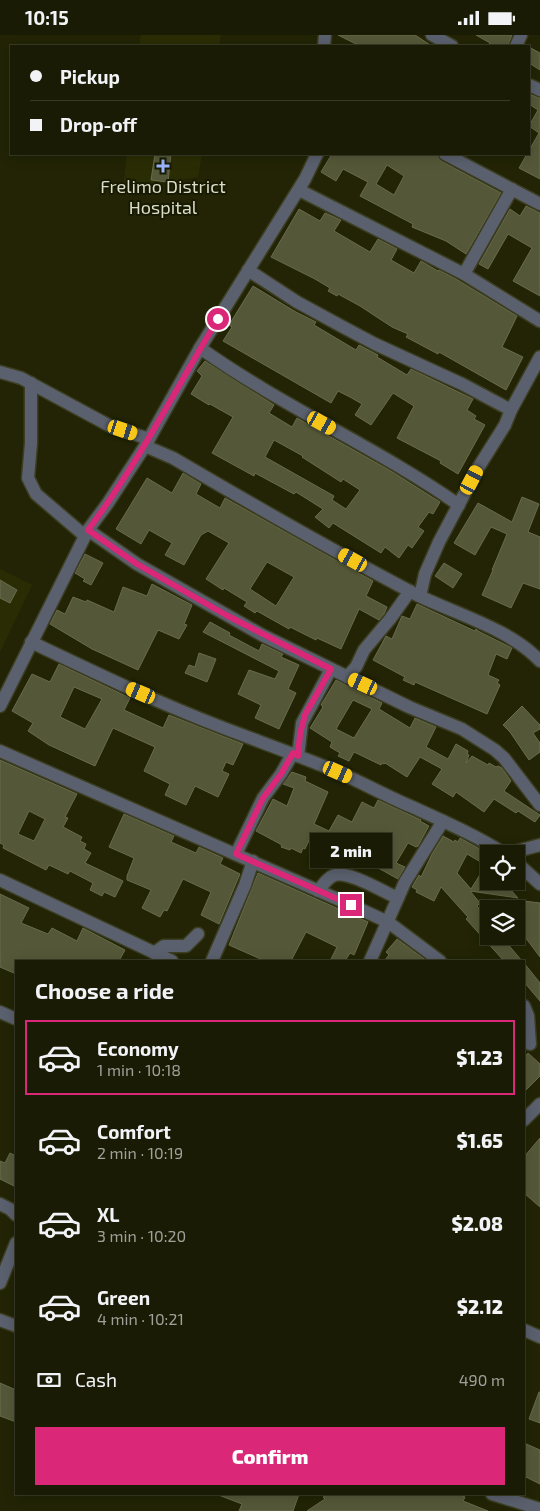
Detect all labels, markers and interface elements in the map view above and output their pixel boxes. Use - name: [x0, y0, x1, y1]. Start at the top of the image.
- text: 10:15: [25, 6, 69, 29]
- text: Pickup: [60, 65, 120, 88]
- text: Drop-off: [60, 113, 137, 136]
- marker: Frelimo District Hospital: [156, 159, 170, 173]
- place label: Frelimo District Hospital: [100, 175, 226, 218]
- route start: [207, 308, 229, 330]
- car: [305, 409, 338, 437]
- car: [106, 418, 139, 442]
- car: [458, 463, 485, 497]
- car: [336, 546, 369, 574]
- car: [346, 671, 379, 697]
- car: [124, 680, 157, 706]
- car: [321, 759, 354, 785]
- callout: 2 min: [310, 833, 392, 867]
- text: 2 min: [330, 841, 372, 860]
- map controls: [480, 845, 525, 945]
- button: locate: [480, 845, 525, 890]
- route end: [340, 894, 362, 916]
- button: layers: [480, 900, 525, 945]
- text: Choose a ride: [35, 977, 174, 1003]
- icon: car: [37, 1035, 82, 1080]
- text: Economy: [97, 1037, 179, 1060]
- text: $1.23: [456, 1046, 503, 1069]
- text: 1 min · 10:18: [97, 1060, 181, 1079]
- icon: car: [37, 1118, 82, 1163]
- text: Comfort: [97, 1120, 171, 1143]
- text: $1.65: [456, 1129, 503, 1152]
- text: 2 min · 10:19: [97, 1143, 183, 1162]
- icon: car: [37, 1201, 82, 1246]
- text: XL: [97, 1203, 119, 1226]
- text: $2.08: [452, 1212, 503, 1235]
- text: 3 min · 10:20: [97, 1226, 186, 1245]
- icon: car: [37, 1284, 82, 1329]
- text: Green: [97, 1286, 150, 1309]
- text: $2.12: [457, 1295, 503, 1318]
- text: 4 min · 10:21: [97, 1309, 184, 1328]
- icon: cash: [35, 1366, 63, 1394]
- text: Cash: [75, 1368, 117, 1391]
- text: 490 m: [459, 1370, 505, 1389]
- button: Confirm: [35, 1427, 505, 1485]

